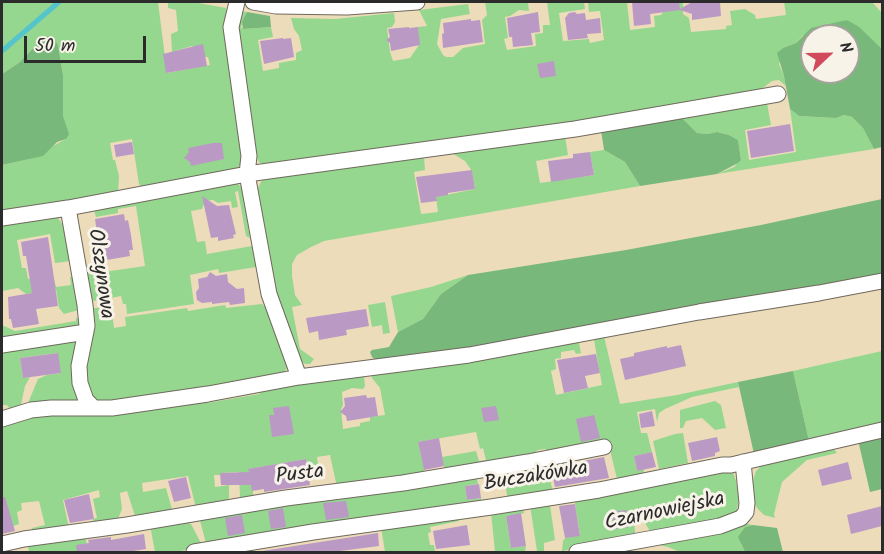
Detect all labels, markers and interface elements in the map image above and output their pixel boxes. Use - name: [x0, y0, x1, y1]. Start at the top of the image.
- scale bar: [27, 24, 148, 62]
- north arrow: [800, 24, 860, 84]
- text: 50 m: [35, 32, 75, 61]
- text: N: [832, 38, 859, 57]
- street label: Olszynowa: [80, 227, 118, 321]
- street label: Buczakówka: [482, 457, 590, 499]
- street label: Pusta: [274, 461, 326, 491]
- street label: Czarnowiejska: [603, 488, 727, 538]

